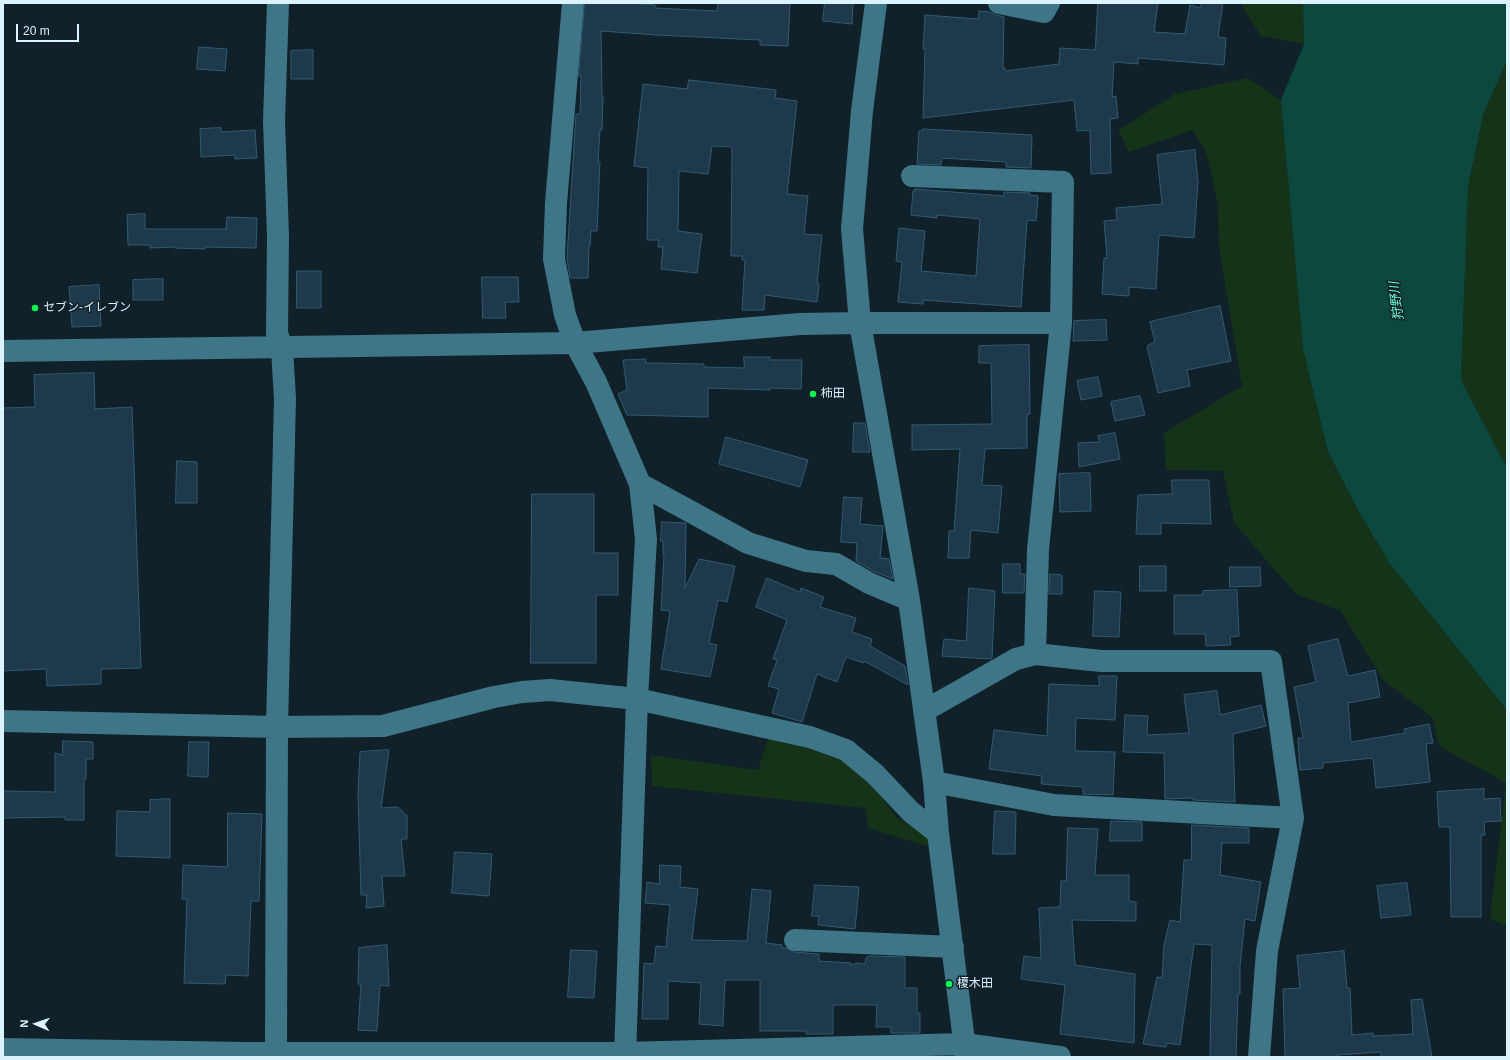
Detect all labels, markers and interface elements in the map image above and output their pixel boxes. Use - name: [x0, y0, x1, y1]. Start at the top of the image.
- scale bar: [18, 16, 81, 42]
- text: 20 m: [23, 24, 50, 38]
- water label: 狩野川: [1387, 281, 1407, 321]
- place label: セブン-イレブン: [43, 301, 131, 315]
- marker: セブン-イレブン: [30, 303, 40, 313]
- place label: 柿田: [821, 387, 845, 401]
- marker: 柿田: [808, 389, 818, 399]
- place label: 榎木田: [957, 977, 993, 991]
- marker: 榎木田: [944, 979, 954, 989]
- north arrow: [16, 1004, 56, 1044]
- text: N: [18, 1019, 30, 1028]

